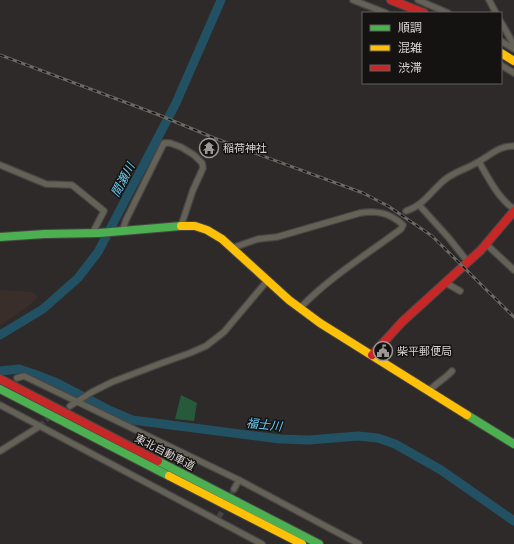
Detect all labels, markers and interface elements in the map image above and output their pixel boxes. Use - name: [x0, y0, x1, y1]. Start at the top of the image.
- legend: [362, 12, 502, 84]
- text: 順調: [398, 21, 422, 35]
- text: 混雑: [398, 41, 422, 55]
- text: 渋滞: [398, 61, 422, 75]
- temple icon: 稲荷神社: [198, 137, 220, 159]
- place label: 稲荷神社: [223, 142, 267, 154]
- water label: 間瀬川: [108, 159, 139, 199]
- public building icon: 柴平郵便局: [372, 340, 394, 362]
- place label: 柴平郵便局: [397, 345, 452, 357]
- water label: 福士川: [245, 416, 285, 434]
- street label: 東北自動車道: [133, 432, 197, 472]

